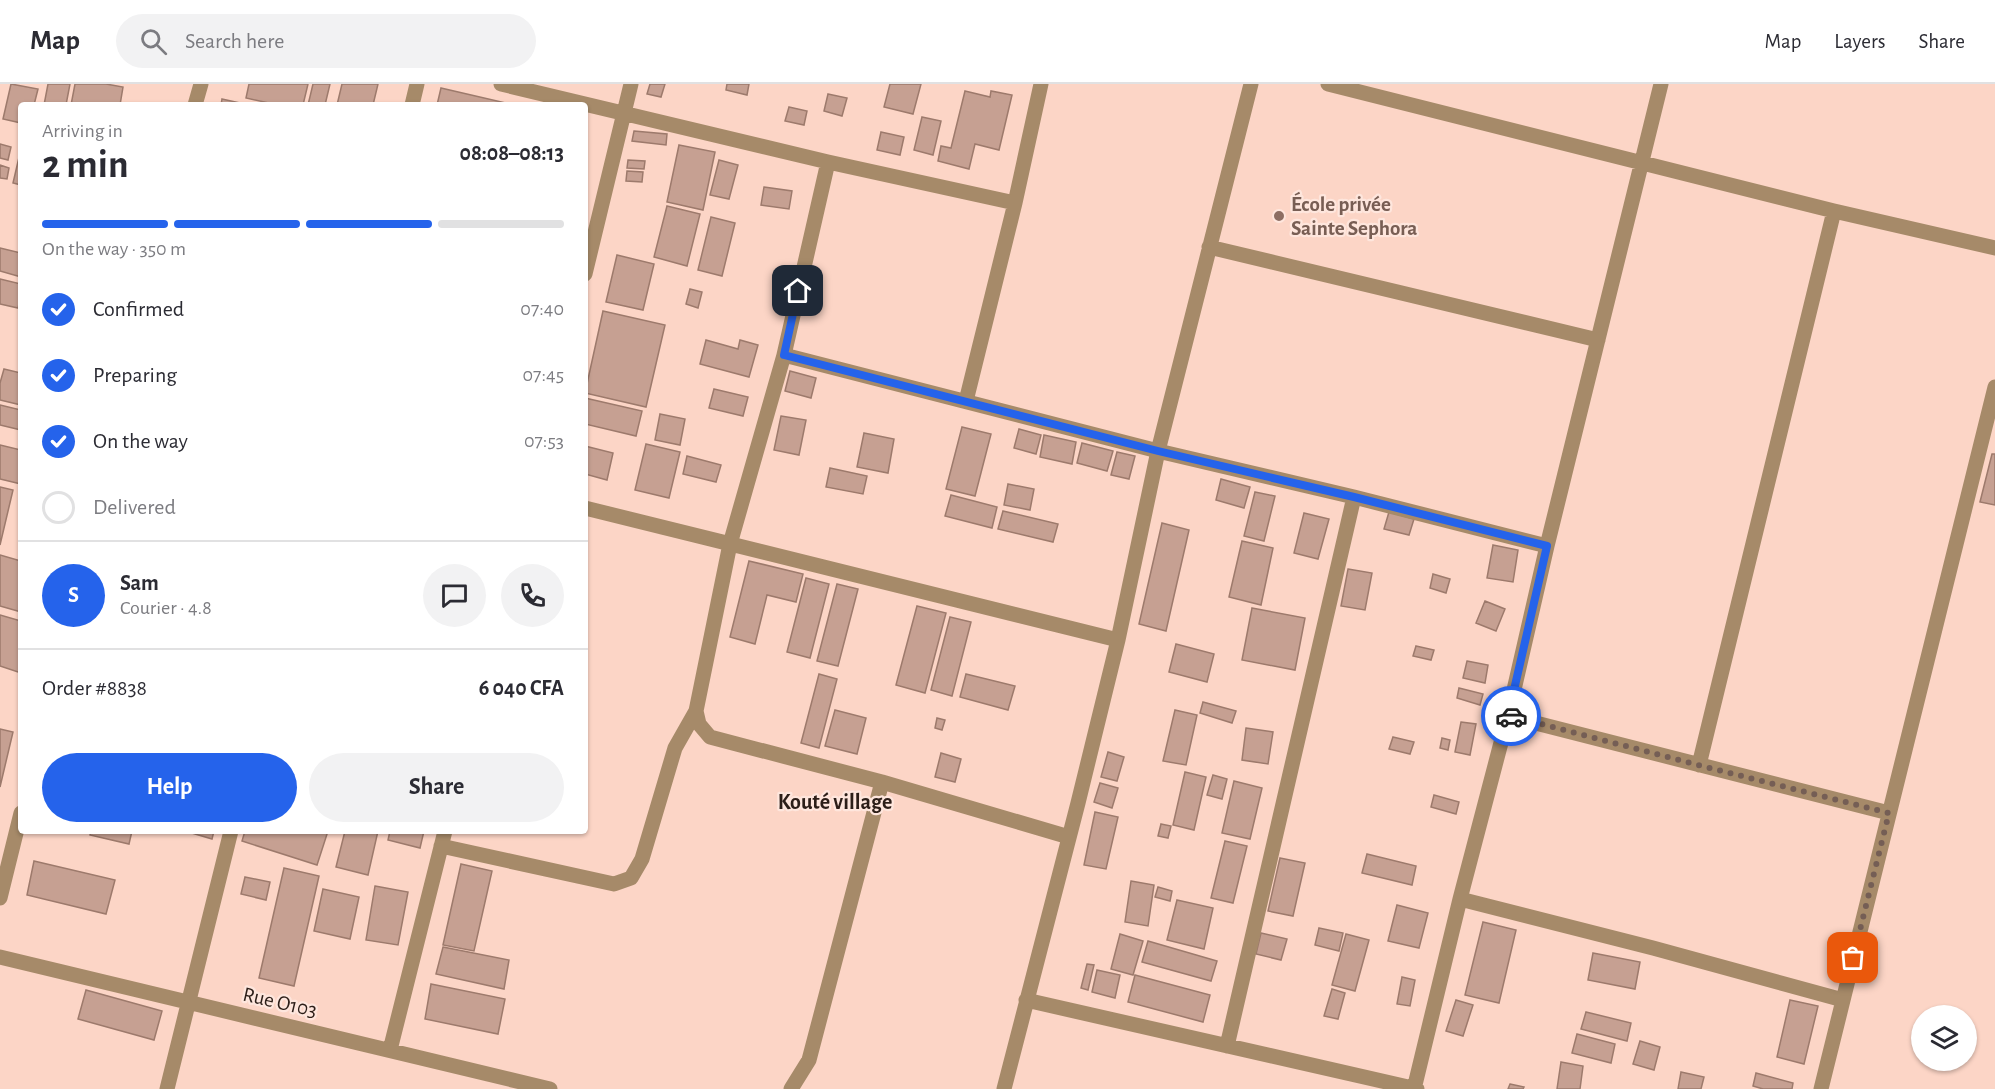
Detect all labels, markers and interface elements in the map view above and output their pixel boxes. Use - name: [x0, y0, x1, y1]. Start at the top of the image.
- search box: [116, 14, 536, 68]
- icon: search: [137, 25, 170, 58]
- text: Map: [30, 27, 80, 55]
- text: Search here: [185, 30, 284, 52]
- text: Map: [1765, 31, 1801, 52]
- text: Layers: [1834, 31, 1885, 52]
- text: Share: [1918, 31, 1965, 52]
- text: Arriving in: [42, 121, 123, 141]
- text: 08:08–08:13: [459, 142, 564, 164]
- text: 2 min: [42, 146, 129, 185]
- place label: École privée Sainte Sephora: [1291, 191, 1417, 239]
- marker: École privée Sainte Sephora: [1272, 209, 1286, 223]
- text: On the way · 350 m: [42, 239, 186, 259]
- pin: [772, 265, 823, 316]
- icon: home: [781, 274, 814, 307]
- icon: check: [42, 293, 75, 326]
- text: Confirmed: [93, 298, 184, 320]
- text: 07:40: [520, 299, 564, 319]
- icon: check: [42, 359, 75, 392]
- text: Preparing: [93, 364, 177, 386]
- text: 07:45: [523, 365, 564, 385]
- icon: check: [42, 425, 75, 458]
- text: On the way: [93, 430, 188, 452]
- text: 07:53: [524, 431, 564, 451]
- text: Delivered: [93, 496, 176, 518]
- button: chat: [423, 564, 486, 627]
- button: phone: [501, 564, 564, 627]
- text: Sam: [120, 572, 159, 594]
- text: S: [68, 584, 79, 606]
- text: Courier · 4.8: [120, 598, 212, 618]
- text: Order #8838: [42, 677, 147, 699]
- text: 6 040 CFA: [479, 677, 564, 699]
- courier: [1481, 686, 1541, 746]
- icon: car: [1495, 700, 1528, 733]
- button: Help: [42, 753, 297, 822]
- button: Share: [309, 753, 564, 822]
- district label: Kouté village: [778, 791, 892, 813]
- pin: [1827, 932, 1878, 983]
- icon: bag: [1836, 941, 1869, 974]
- street label: Rue O103: [241, 984, 319, 1021]
- map controls: [1911, 1005, 1977, 1071]
- button: layers: [1911, 1005, 1977, 1071]

